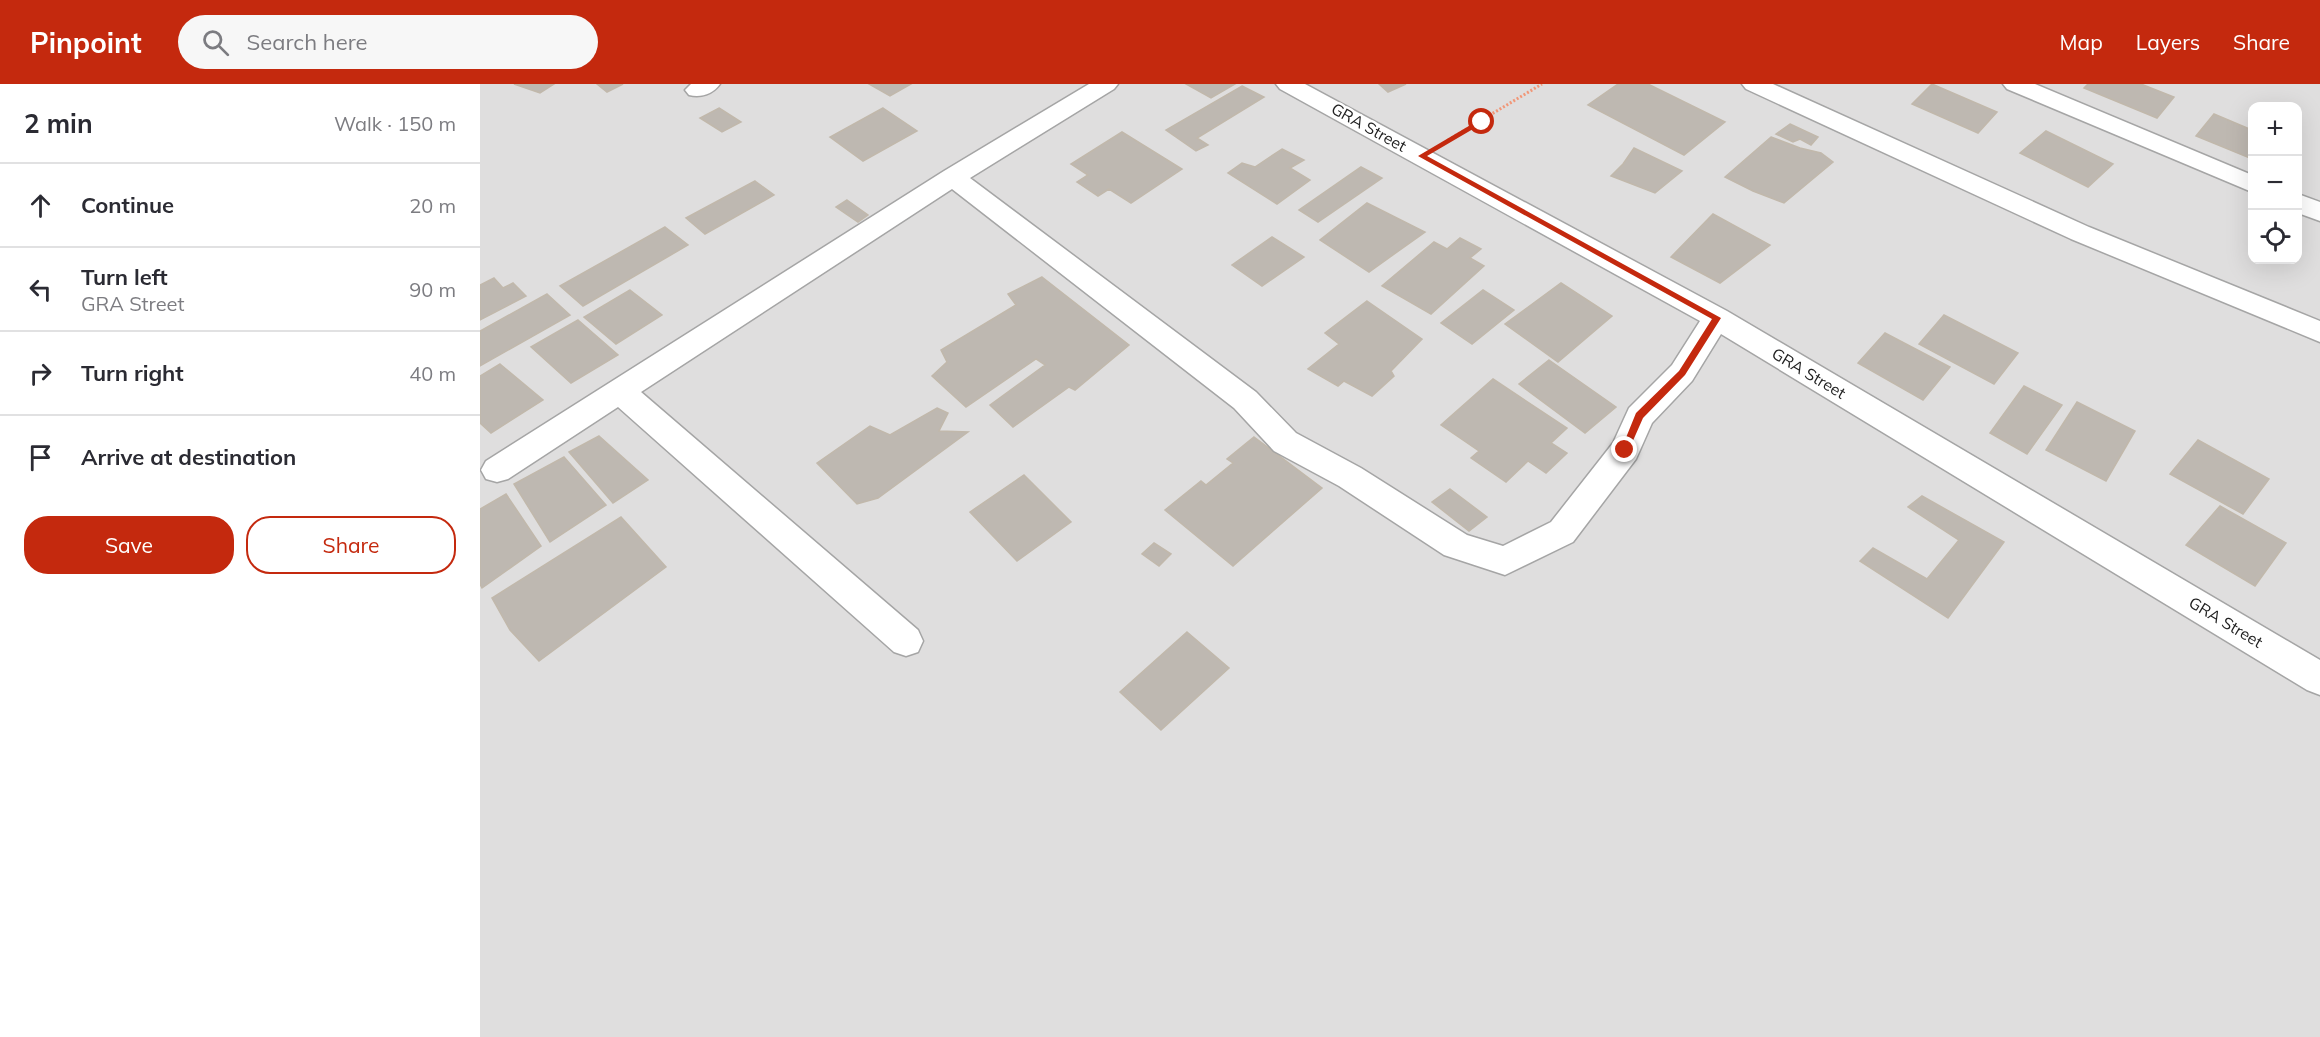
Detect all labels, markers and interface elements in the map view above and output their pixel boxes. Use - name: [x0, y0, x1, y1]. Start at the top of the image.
- search box: [178, 15, 598, 69]
- text: Pinpoint: [30, 25, 142, 60]
- icon: search: [199, 26, 232, 59]
- text: Search here: [247, 28, 368, 56]
- text: Map: [2060, 29, 2103, 55]
- text: Layers: [2136, 29, 2200, 55]
- text: Share: [2233, 29, 2290, 55]
- street label: GRA Street: [1328, 98, 1410, 156]
- map controls: [2248, 102, 2302, 264]
- button: +: [2248, 102, 2302, 156]
- text: 2 min: [24, 107, 93, 140]
- route start: [1468, 108, 1494, 134]
- text: Walk · 150 m: [334, 111, 456, 136]
- button: −: [2248, 156, 2302, 210]
- icon: ahead: [24, 189, 57, 222]
- text: Continue: [81, 191, 174, 219]
- text: 20 m: [409, 193, 456, 218]
- button: locate: [2248, 210, 2302, 264]
- text: Turn left: [81, 263, 168, 291]
- icon: left: [24, 273, 57, 306]
- text: 90 m: [409, 277, 456, 302]
- text: GRA Street: [81, 291, 184, 316]
- street label: GRA Street: [1768, 343, 1850, 403]
- icon: right: [24, 357, 57, 390]
- text: Turn right: [81, 359, 184, 387]
- text: 40 m: [409, 361, 456, 386]
- route end: [1611, 436, 1637, 462]
- icon: arrive: [24, 441, 57, 474]
- text: Arrive at destination: [81, 443, 296, 471]
- button: Save: [24, 516, 234, 574]
- button: Share: [246, 516, 456, 574]
- street label: GRA Street: [2185, 592, 2267, 652]

